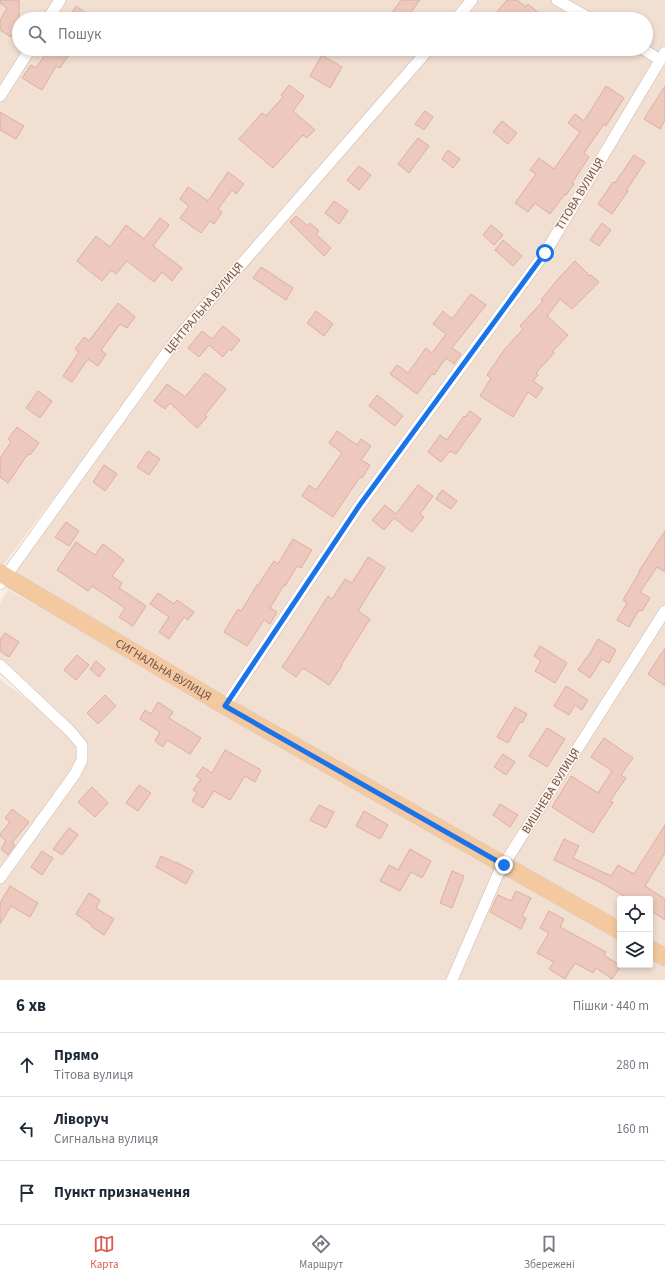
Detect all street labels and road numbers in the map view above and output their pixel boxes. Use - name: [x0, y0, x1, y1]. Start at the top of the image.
- street label: ТІТОВА ВУЛИЦЯ: [552, 154, 608, 234]
- street label: ЦЕНТРАЛЬНА ВУЛИЦЯ: [161, 259, 247, 357]
- street label: СИГНАЛЬНА ВУЛИЦЯ: [112, 635, 215, 705]
- street label: ВИШНЕВА ВУЛИЦЯ: [518, 745, 584, 837]

